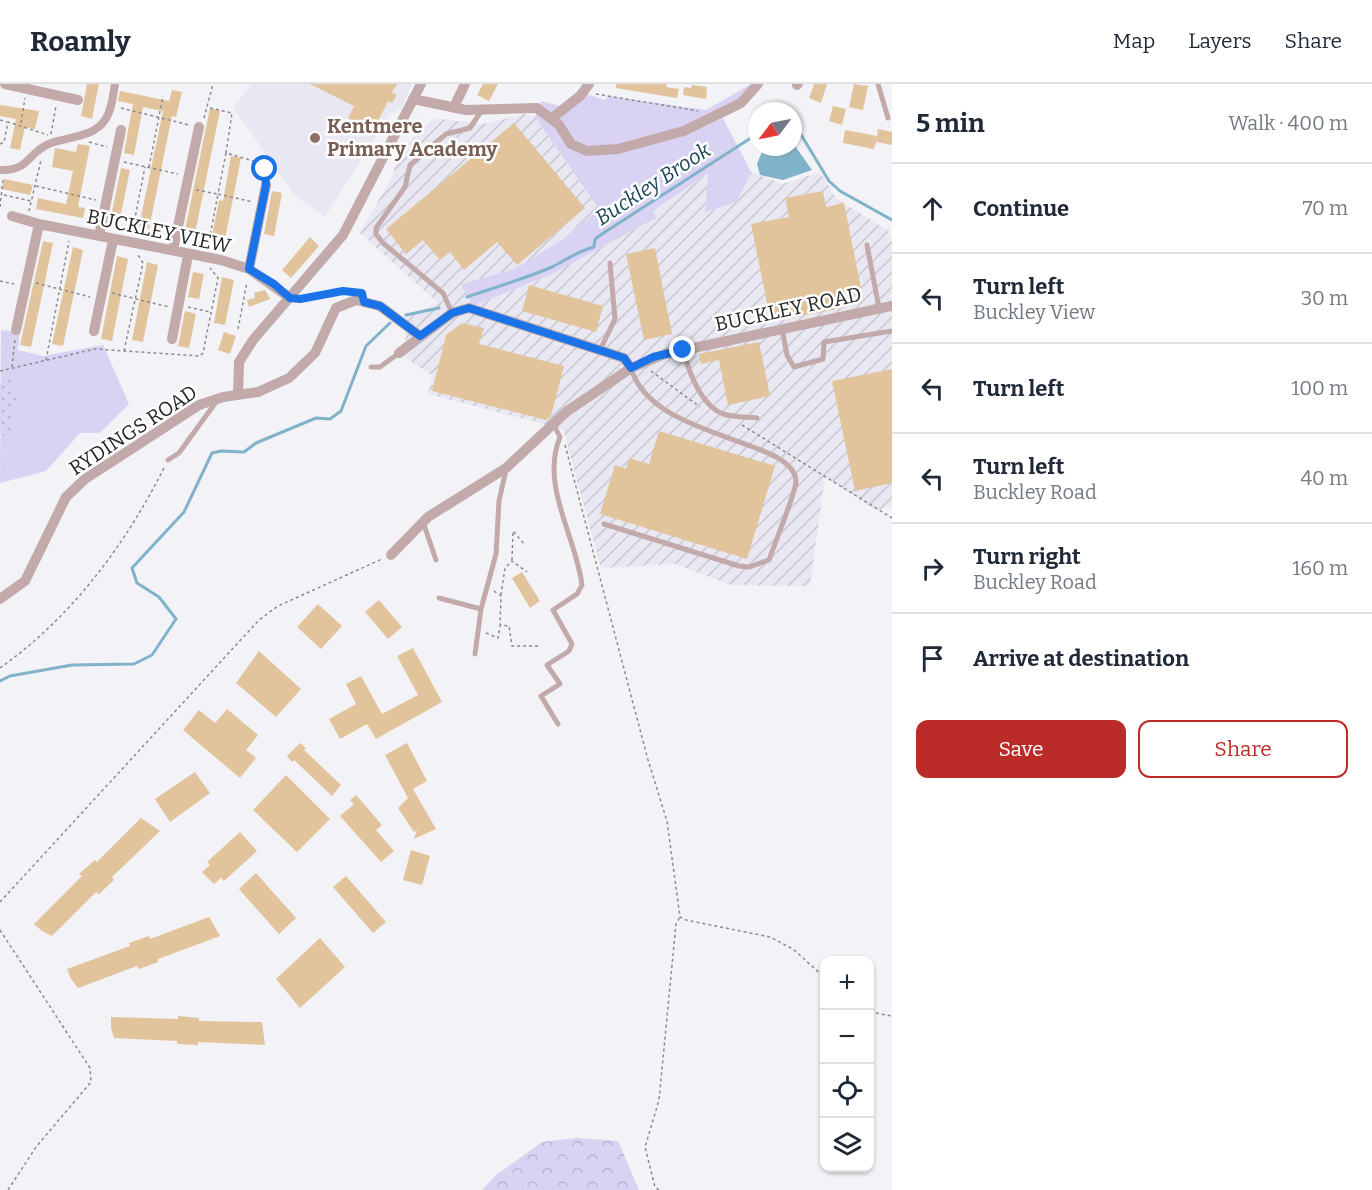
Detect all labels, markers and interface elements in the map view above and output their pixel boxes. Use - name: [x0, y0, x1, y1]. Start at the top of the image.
- text: Roamly: [30, 25, 131, 58]
- text: Map: [1113, 28, 1155, 54]
- text: Layers: [1188, 28, 1252, 54]
- text: Share: [1285, 28, 1342, 54]
- north arrow: [748, 102, 802, 156]
- text: 5 min: [916, 108, 985, 139]
- text: Walk · 400 m: [1229, 111, 1348, 135]
- place label: Kentmere Primary Academy: [327, 114, 498, 161]
- marker: Kentmere Primary Academy: [308, 131, 322, 145]
- water label: Buckley Brook: [590, 137, 716, 231]
- route start: [251, 155, 277, 181]
- icon: ahead: [916, 192, 949, 225]
- text: Continue: [973, 195, 1069, 222]
- text: 70 m: [1302, 196, 1348, 220]
- street label: BUCKLEY VIEW: [85, 204, 234, 258]
- text: Turn left: [973, 273, 1065, 300]
- street label: BUCKLEY ROAD: [712, 282, 864, 336]
- icon: left: [916, 282, 949, 315]
- text: 30 m: [1301, 286, 1348, 310]
- text: Buckley View: [973, 300, 1095, 324]
- route end: [669, 336, 695, 362]
- icon: left: [916, 372, 949, 405]
- text: Turn left: [973, 375, 1065, 402]
- text: 100 m: [1291, 376, 1348, 400]
- street label: RYDINGS ROAD: [65, 380, 201, 480]
- text: Turn left: [973, 453, 1065, 480]
- icon: left: [916, 462, 949, 495]
- text: 40 m: [1300, 466, 1348, 490]
- text: Buckley Road: [973, 480, 1097, 504]
- text: Turn right: [973, 543, 1081, 570]
- icon: right: [916, 552, 949, 585]
- text: 160 m: [1292, 556, 1348, 580]
- text: Buckley Road: [973, 570, 1097, 594]
- icon: arrive: [916, 642, 949, 675]
- text: Arrive at destination: [973, 645, 1189, 672]
- button: Save: [916, 720, 1126, 778]
- button: Share: [1138, 720, 1348, 778]
- map controls: [820, 956, 874, 1172]
- button: +: [820, 956, 874, 1010]
- button: −: [820, 1010, 874, 1064]
- button: locate: [820, 1064, 874, 1118]
- button: layers: [820, 1118, 874, 1172]

